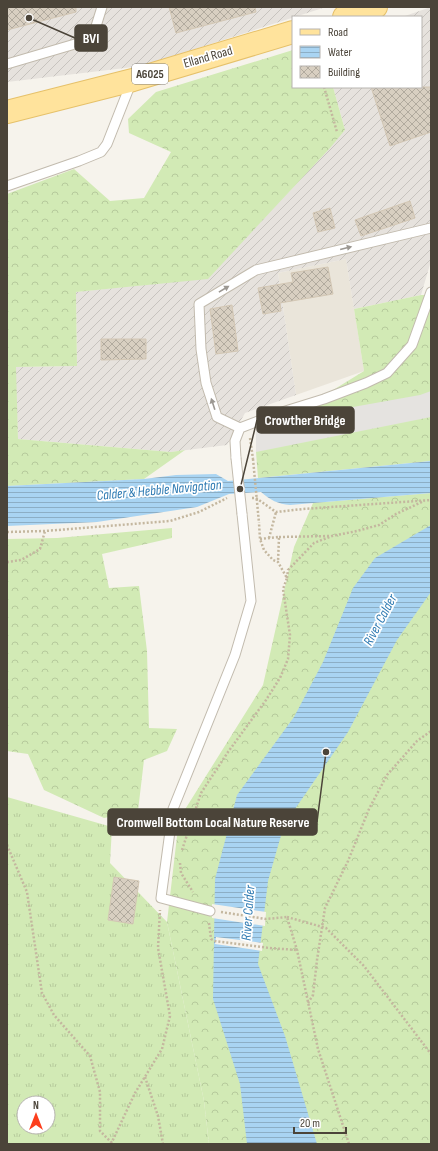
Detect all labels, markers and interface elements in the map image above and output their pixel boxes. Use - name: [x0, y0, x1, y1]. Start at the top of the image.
- legend: [292, 16, 422, 88]
- callout: BVI: [75, 25, 107, 51]
- text: Road: [328, 25, 348, 40]
- text: BVI: [83, 30, 99, 47]
- street label: Elland Road: [182, 42, 234, 72]
- text: Water: [328, 45, 352, 60]
- road number: A6025: [132, 64, 168, 84]
- text: Building: [328, 65, 360, 80]
- one-way arrow: [340, 245, 352, 251]
- one-way arrow: [218, 286, 230, 293]
- one-way arrow: [210, 398, 216, 410]
- callout: Crowther Bridge: [257, 407, 354, 433]
- text: Crowther Bridge: [265, 412, 345, 429]
- water label: Calder & Hebble Navigation: [96, 476, 222, 504]
- water label: River Calder: [359, 591, 401, 648]
- callout: Cromwell Bottom Local Nature Reserve: [108, 809, 317, 835]
- text: Cromwell Bottom Local Nature Reserve: [117, 814, 310, 831]
- water label: River Calder: [238, 884, 258, 941]
- north arrow: [16, 1095, 56, 1135]
- text: N: [33, 1099, 39, 1112]
- scale bar: [294, 1109, 346, 1135]
- text: 20 m: [300, 1116, 320, 1131]

